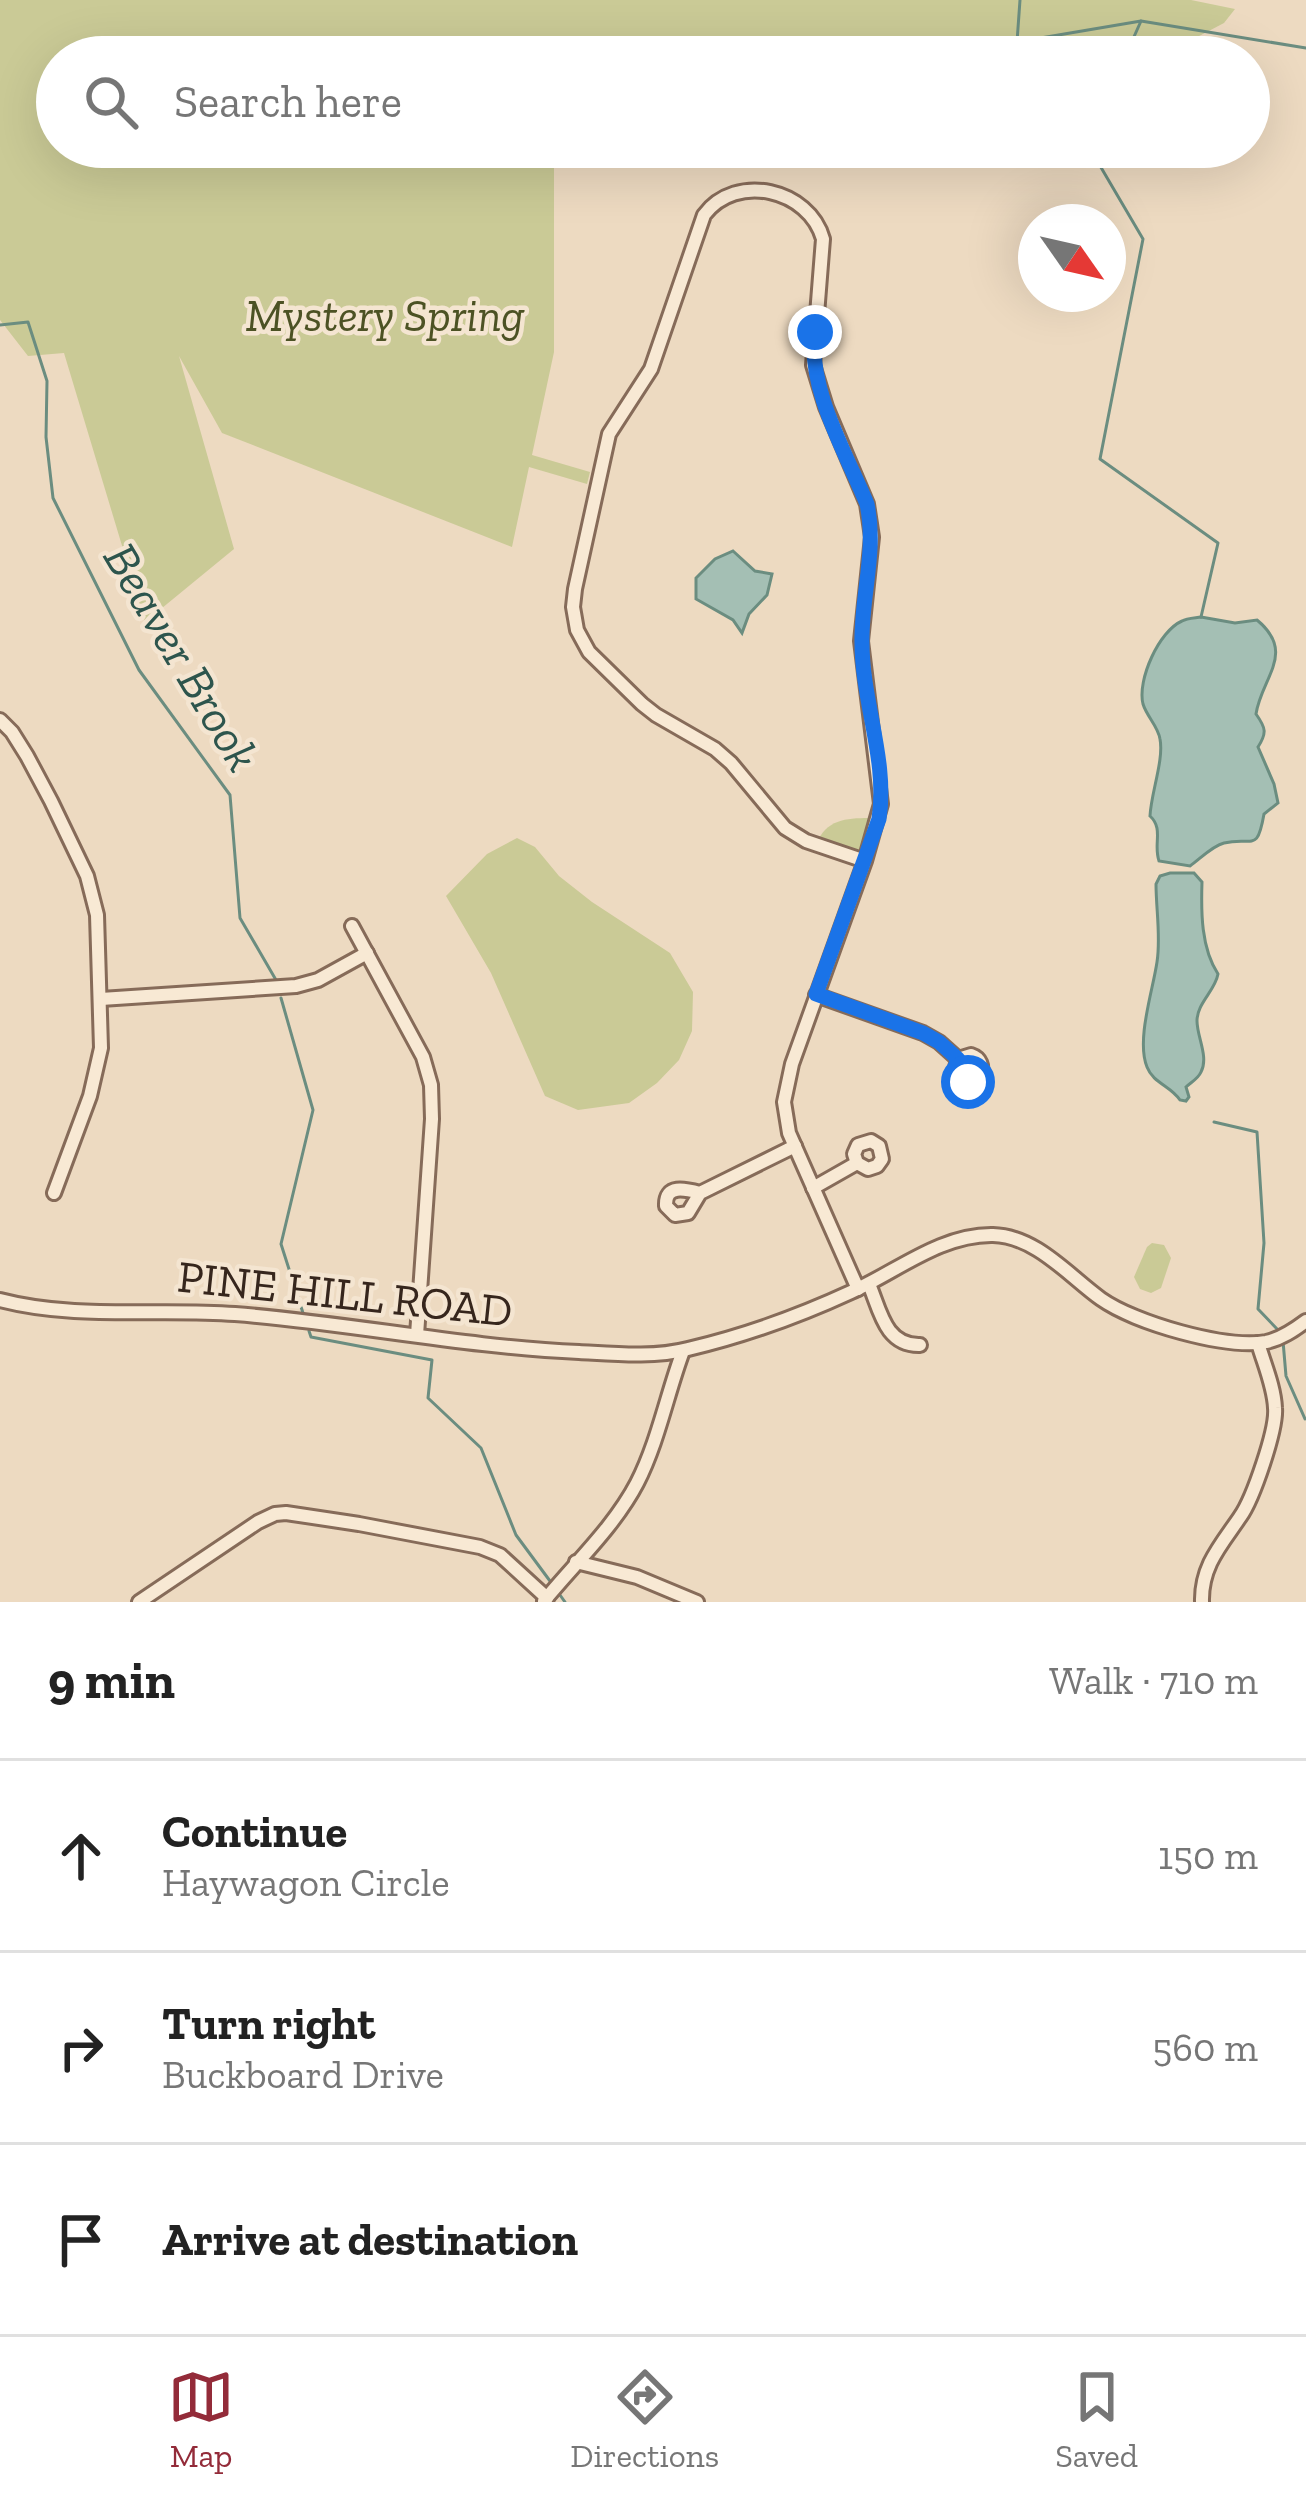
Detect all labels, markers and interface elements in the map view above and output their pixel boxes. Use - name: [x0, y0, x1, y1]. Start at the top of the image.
- search box: [36, 36, 1270, 168]
- icon: search: [78, 69, 144, 135]
- text: Search here: [174, 75, 402, 129]
- north arrow: [1018, 204, 1126, 312]
- park label: Mystery Spring: [246, 289, 525, 343]
- route end: [788, 305, 842, 359]
- water label: Beaver Brook: [92, 533, 272, 781]
- route start: [941, 1055, 995, 1109]
- street label: PINE HILL ROAD: [175, 1250, 515, 1338]
- text: 9 min: [48, 1650, 175, 1711]
- text: Walk · 710 m: [1049, 1657, 1258, 1704]
- text: Continue: [162, 1805, 347, 1859]
- icon: ahead: [48, 1823, 114, 1889]
- text: 150 m: [1158, 1832, 1258, 1879]
- text: Haywagon Circle: [162, 1859, 450, 1906]
- text: Turn right: [162, 1997, 375, 2051]
- icon: right: [48, 2015, 114, 2081]
- text: 560 m: [1152, 2024, 1258, 2071]
- text: Buckboard Drive: [162, 2051, 444, 2098]
- icon: arrive: [48, 2207, 114, 2273]
- text: Arrive at destination: [162, 2213, 578, 2267]
- tab: Map: [168, 2364, 234, 2475]
- tab: Directions: [570, 2364, 719, 2475]
- tab: Saved: [1055, 2364, 1138, 2475]

